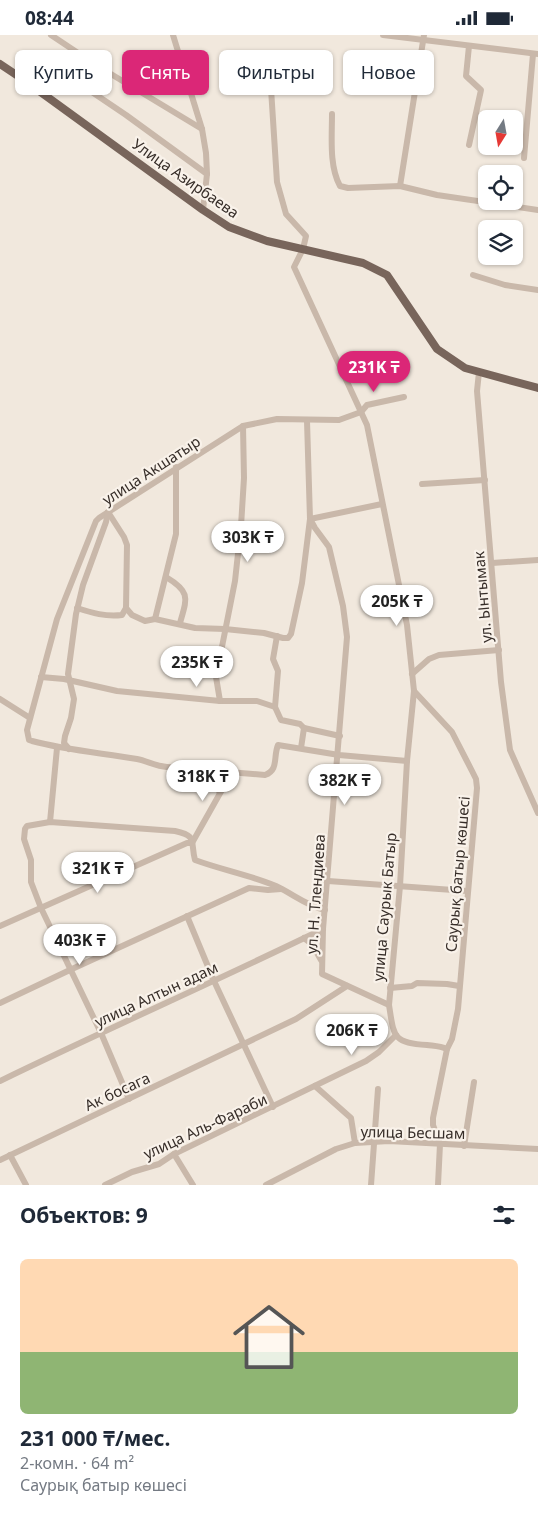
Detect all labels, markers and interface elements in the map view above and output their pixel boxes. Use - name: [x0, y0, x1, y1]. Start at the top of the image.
- text: 08:44: [25, 5, 74, 31]
- chip: Купить: [15, 50, 112, 95]
- chip: Снять: [122, 50, 209, 95]
- chip: Фильтры: [219, 50, 333, 95]
- chip: Новое: [343, 50, 434, 95]
- north arrow: [478, 110, 522, 155]
- map controls: [478, 110, 523, 265]
- street label: Улица Азирбаева: [129, 134, 243, 222]
- button: locate: [478, 165, 523, 210]
- button: layers: [478, 220, 523, 265]
- pin: 231K ₸: [333, 351, 415, 393]
- text: 231K ₸: [348, 356, 400, 378]
- street label: улица Акшатыр: [98, 431, 204, 509]
- pin: 303K ₸: [207, 521, 289, 563]
- text: 303K ₸: [222, 526, 274, 548]
- street label: ул. Ынтымак: [468, 550, 496, 644]
- pin: 205K ₸: [356, 585, 438, 627]
- text: 205K ₸: [371, 590, 423, 612]
- pin: 235K ₸: [156, 645, 238, 688]
- text: 235K ₸: [171, 651, 223, 673]
- pin: 318K ₸: [162, 759, 244, 802]
- pin: 382K ₸: [304, 763, 386, 806]
- text: 318K ₸: [177, 765, 229, 787]
- text: 382K ₸: [319, 769, 371, 791]
- street label: Саурық батыр көшесі: [440, 795, 474, 953]
- street label: улица Саурык Батыр: [368, 832, 400, 982]
- street label: ул. Н. Тлендиева: [301, 833, 329, 955]
- pin: 321K ₸: [57, 851, 139, 894]
- text: 321K ₸: [72, 857, 124, 879]
- pin: 403K ₸: [39, 923, 121, 966]
- text: 403K ₸: [54, 929, 106, 951]
- street label: улица Алтын адам: [91, 957, 221, 1031]
- pin: 206K ₸: [311, 1013, 393, 1056]
- text: 206K ₸: [326, 1019, 378, 1041]
- street label: Ак босага: [81, 1067, 153, 1115]
- street label: улица Аль-Фараби: [140, 1089, 270, 1163]
- street label: улица Бесшам: [361, 1121, 465, 1143]
- text: Объектов: 9: [20, 1201, 148, 1229]
- icon: filters: [490, 1201, 518, 1229]
- icon: home: [224, 1292, 314, 1382]
- text: 231 000 ₸/мес.: [20, 1424, 171, 1452]
- text: 2-комн. · 64 m²: [20, 1452, 134, 1474]
- text: Саурық батыр көшесі: [20, 1474, 187, 1496]

